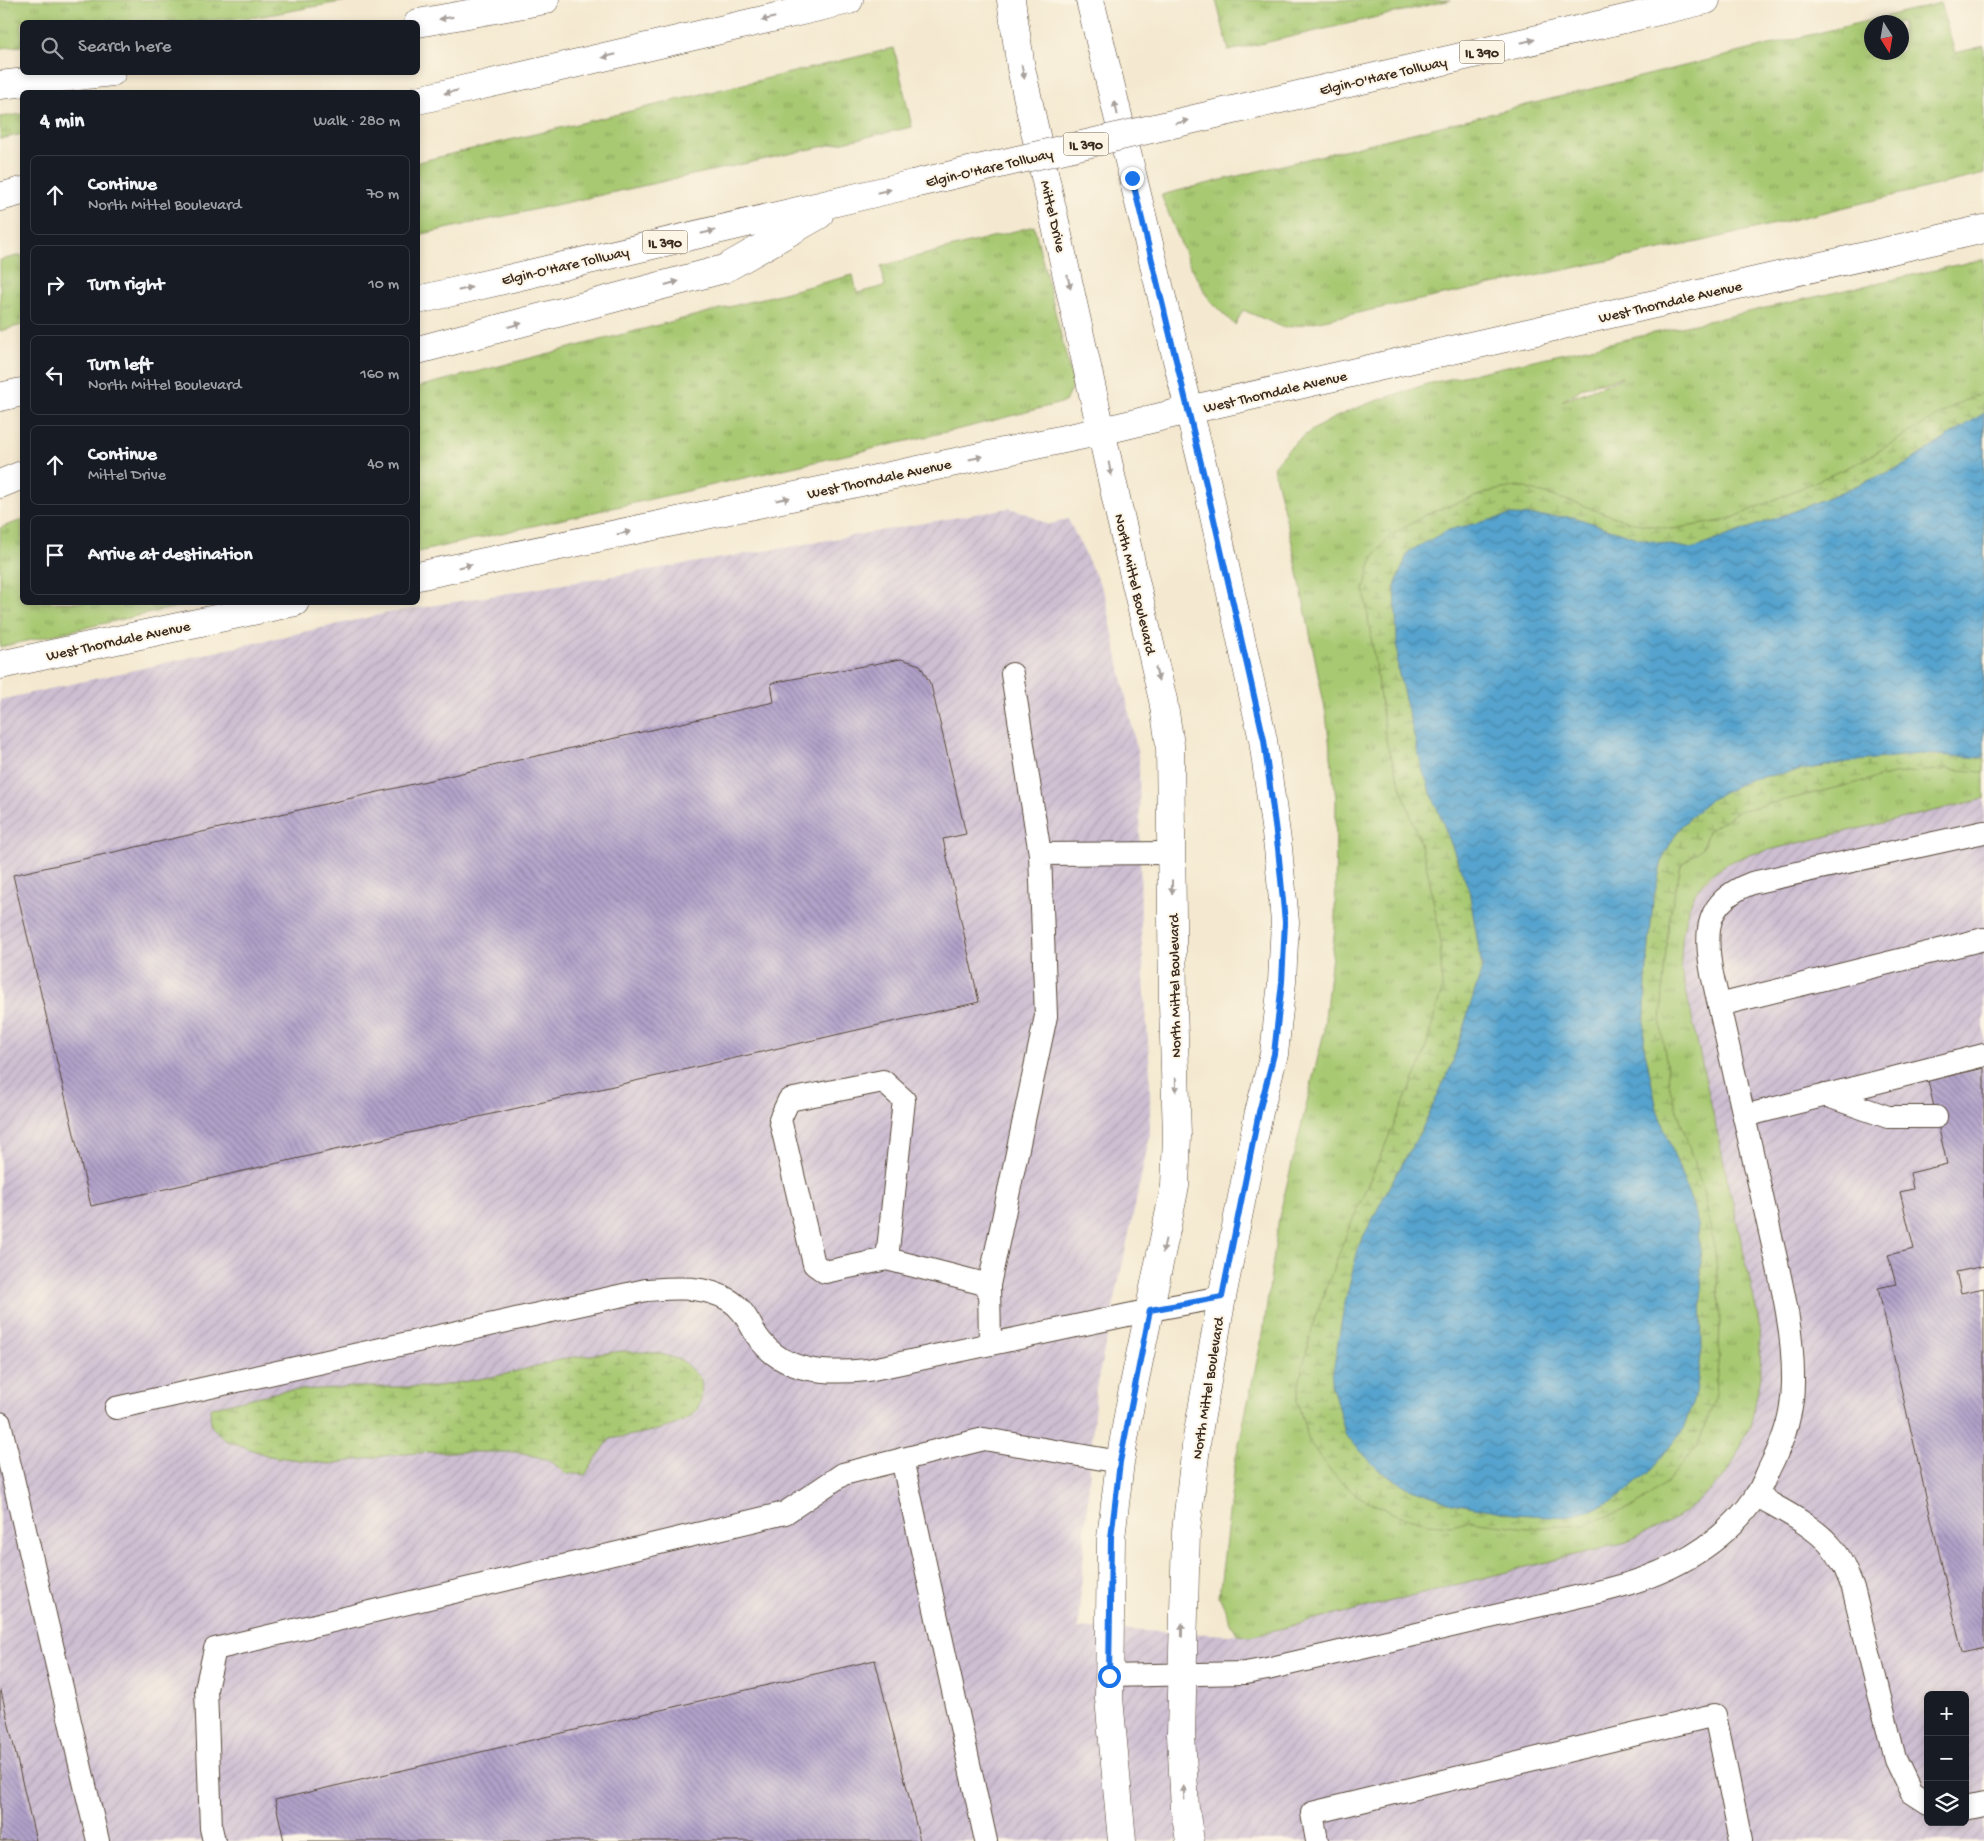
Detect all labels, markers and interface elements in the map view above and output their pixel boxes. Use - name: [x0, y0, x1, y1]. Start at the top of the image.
- one-way arrow: [437, 15, 453, 23]
- one-way arrow: [760, 15, 775, 23]
- north arrow: [1864, 15, 1909, 60]
- search box: [20, 20, 420, 75]
- icon: search: [38, 34, 66, 62]
- text: Search here: [78, 36, 172, 59]
- one-way arrow: [1520, 37, 1536, 45]
- road number: IL 390: [1460, 41, 1504, 64]
- one-way arrow: [602, 52, 617, 60]
- street label: Elgin-O'Hare Tollway: [1318, 53, 1449, 100]
- one-way arrow: [1019, 65, 1027, 81]
- one-way arrow: [444, 88, 459, 96]
- one-way arrow: [1112, 100, 1120, 115]
- text: 4 min: [40, 110, 84, 135]
- text: Walk · 280 m: [313, 113, 400, 132]
- one-way arrow: [1175, 118, 1190, 126]
- road number: IL 390: [1064, 132, 1108, 156]
- street label: Elgin-O'Hare Tollway: [924, 145, 1055, 192]
- route end: [1121, 167, 1144, 190]
- text: Continue: [88, 174, 157, 197]
- street label: Mittel Drive: [1035, 179, 1069, 254]
- icon: ahead: [41, 181, 69, 209]
- text: 70 m: [366, 186, 399, 205]
- one-way arrow: [876, 187, 891, 195]
- text: North Mittel Boulevard: [88, 197, 241, 216]
- one-way arrow: [701, 228, 716, 236]
- road number: IL 390: [642, 230, 688, 253]
- street label: Elgin-O'Hare Tollway: [500, 243, 631, 290]
- icon: right: [41, 271, 69, 299]
- text: Turn right: [88, 274, 164, 297]
- one-way arrow: [1065, 275, 1073, 290]
- text: 10 m: [368, 276, 399, 295]
- street label: West Thorndale Avenue: [1597, 278, 1744, 328]
- one-way arrow: [665, 279, 680, 287]
- one-way arrow: [457, 285, 473, 293]
- one-way arrow: [508, 320, 523, 328]
- text: Turn left: [88, 354, 152, 377]
- icon: left: [41, 361, 69, 389]
- text: 160 m: [360, 366, 399, 385]
- street label: West Thorndale Avenue: [1202, 368, 1349, 418]
- text: North Mittel Boulevard: [88, 377, 241, 396]
- text: Continue: [88, 444, 157, 467]
- icon: ahead: [41, 451, 69, 479]
- one-way arrow: [969, 454, 984, 462]
- text: 40 m: [367, 456, 399, 475]
- street label: West Thorndale Avenue: [806, 456, 953, 504]
- one-way arrow: [1106, 461, 1114, 477]
- text: Mittel Drive: [88, 467, 166, 486]
- one-way arrow: [776, 495, 791, 503]
- street label: North Mittel Boulevard: [1109, 512, 1159, 658]
- one-way arrow: [617, 528, 633, 536]
- icon: arrive: [41, 541, 69, 569]
- text: Arrive at destination: [88, 544, 252, 567]
- one-way arrow: [458, 562, 473, 570]
- street label: West Thorndale Avenue: [45, 618, 192, 666]
- one-way arrow: [1153, 666, 1161, 681]
- one-way arrow: [1168, 880, 1176, 896]
- street label: North Mittel Boulevard: [1166, 913, 1186, 1058]
- one-way arrow: [1172, 1077, 1180, 1093]
- one-way arrow: [1160, 1239, 1168, 1254]
- street label: North Mittel Boulevard: [1189, 1315, 1229, 1461]
- one-way arrow: [1178, 1622, 1186, 1638]
- route start: [1098, 1665, 1121, 1688]
- map controls: [1924, 1691, 1969, 1826]
- button: +: [1924, 1691, 1969, 1736]
- button: −: [1924, 1736, 1969, 1781]
- button: layers: [1924, 1781, 1969, 1826]
- one-way arrow: [1180, 1784, 1188, 1800]

